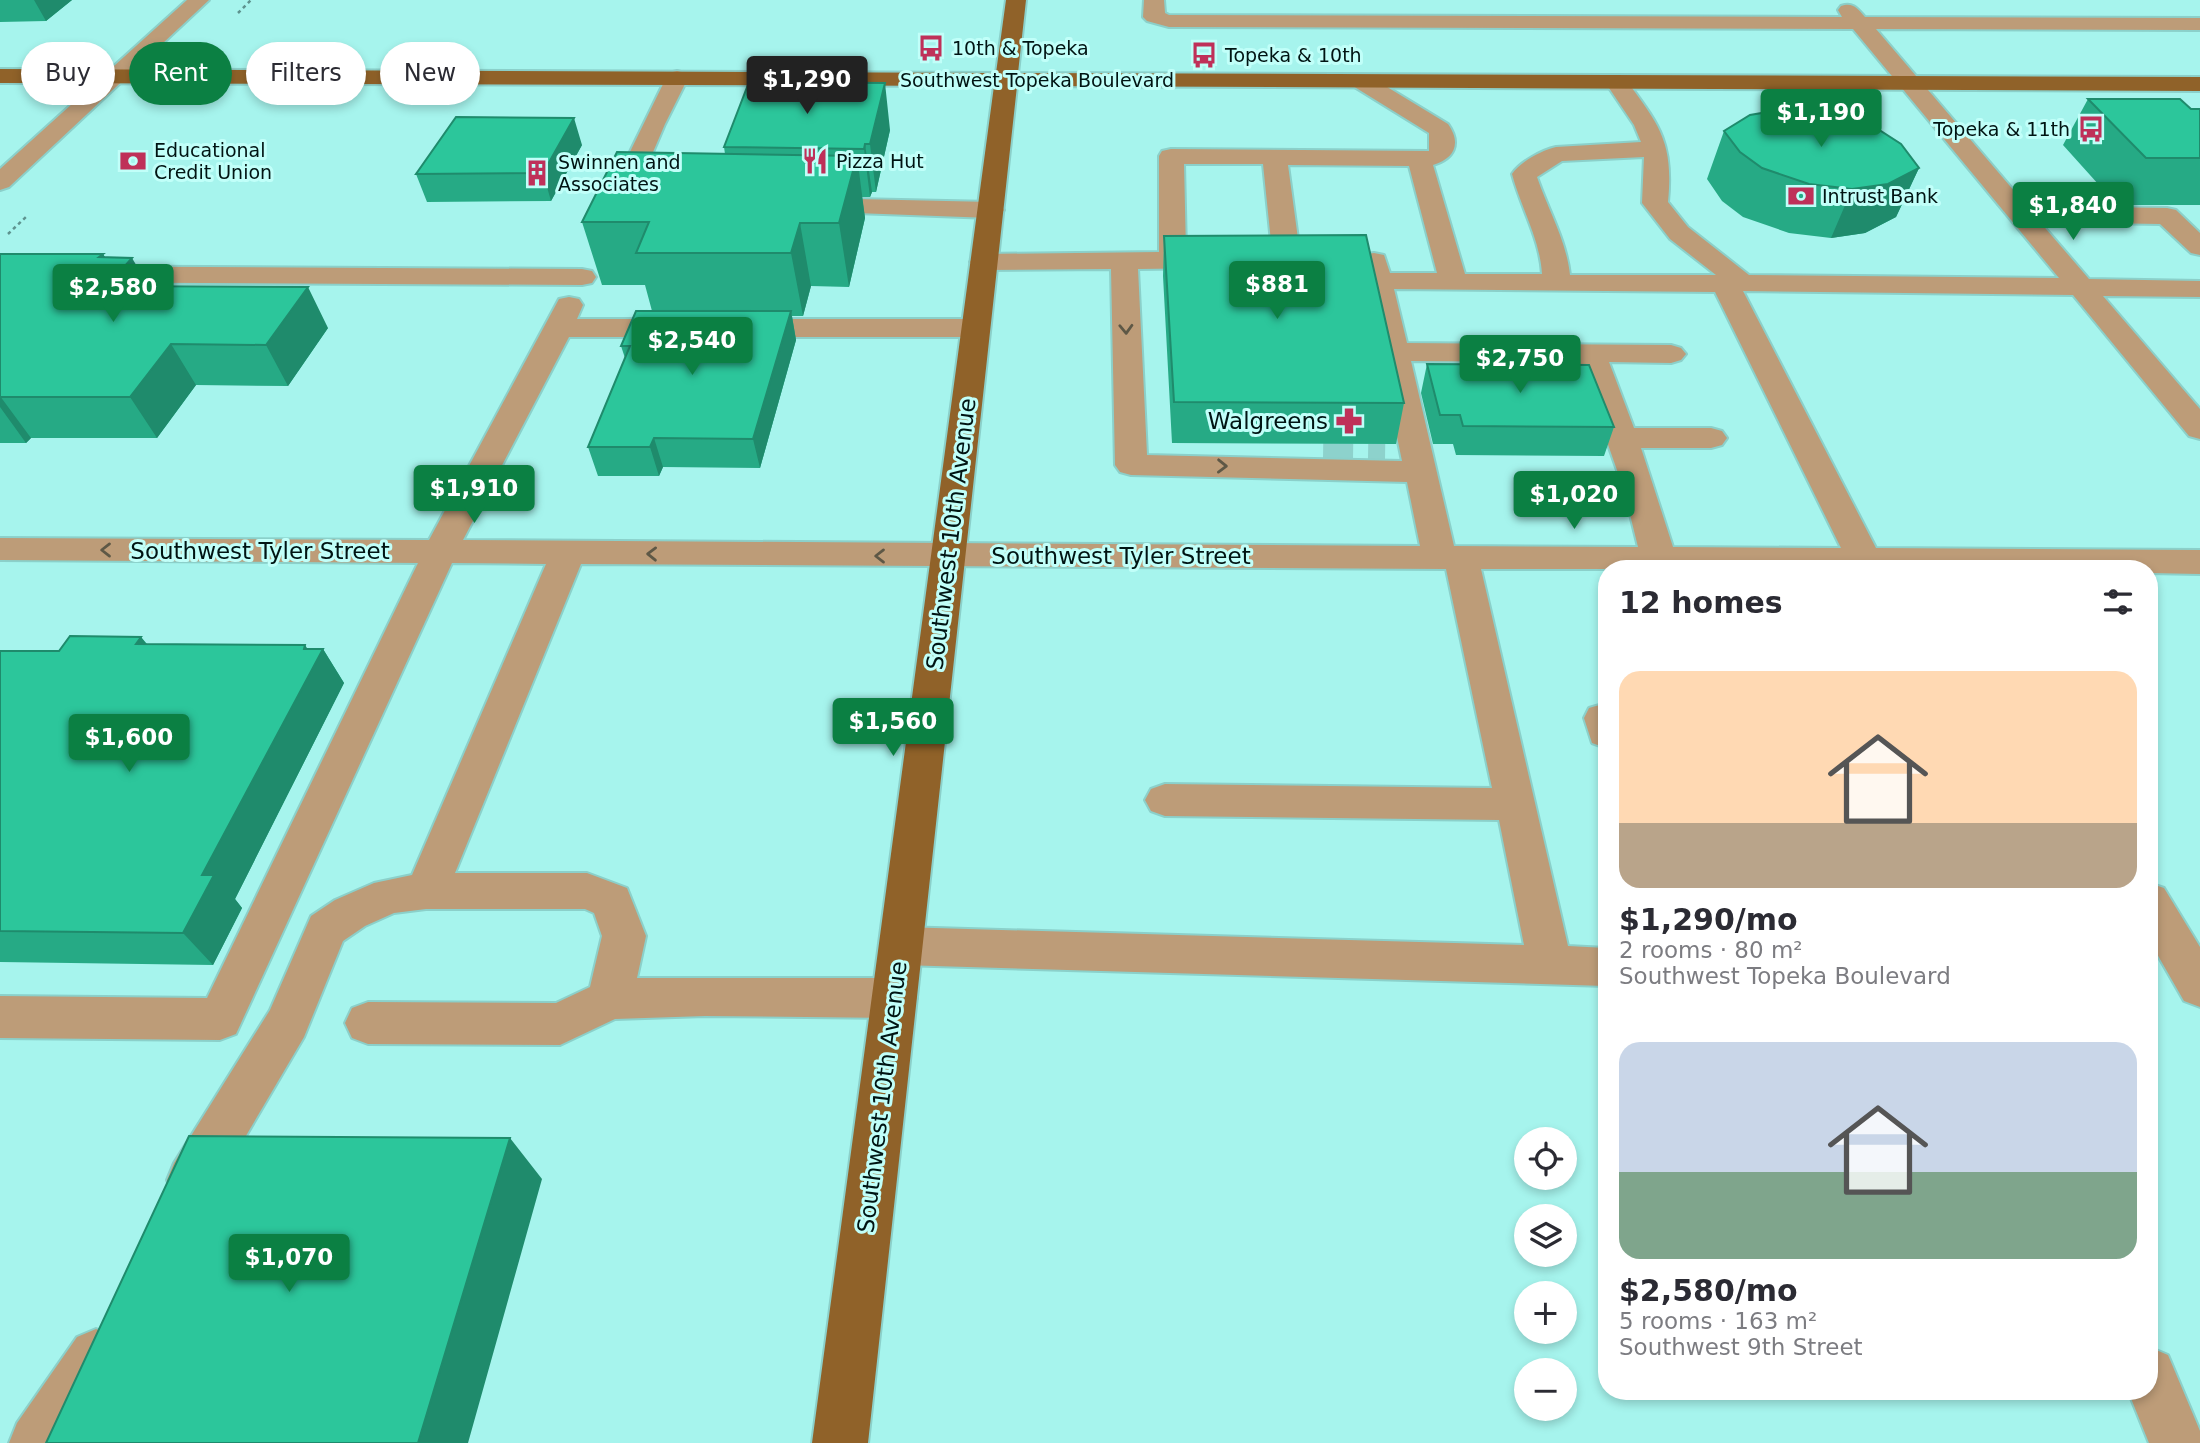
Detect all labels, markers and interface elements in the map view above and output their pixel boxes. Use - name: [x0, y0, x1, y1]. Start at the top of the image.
- bus stop icon: 10th & Topeka: [916, 33, 946, 63]
- place label: 10th & Topeka: [952, 37, 1089, 59]
- bus stop icon: Topeka & 10th: [1189, 40, 1219, 70]
- chip: Buy: [21, 42, 115, 105]
- chip: Rent: [129, 42, 232, 105]
- chip: Filters: [246, 42, 366, 105]
- chip: New: [380, 42, 480, 105]
- place label: Topeka & 10th: [1224, 44, 1362, 66]
- pin: $1,290: [750, 57, 864, 116]
- text: $1,290: [763, 66, 851, 92]
- street label: Southwest Topeka Boulevard: [900, 69, 1174, 91]
- pin: $1,190: [1764, 90, 1878, 149]
- text: $1,190: [1777, 99, 1865, 125]
- bus stop icon: Topeka & 11th: [2076, 114, 2106, 144]
- place label: Topeka & 11th: [1932, 118, 2070, 140]
- place label: Educational Credit Union: [154, 139, 272, 183]
- bank icon: Educational Credit Union: [118, 146, 148, 176]
- restaurant icon: Pizza Hut: [800, 146, 830, 176]
- place label: Pizza Hut: [836, 150, 924, 172]
- place label: Swinnen and Associates: [558, 151, 680, 195]
- building icon: Swinnen and Associates: [522, 158, 552, 188]
- bank icon: Intrust Bank: [1786, 181, 1816, 211]
- pin: $1,840: [2016, 182, 2130, 242]
- place label: Intrust Bank: [1822, 185, 1938, 207]
- text: $1,840: [2029, 192, 2117, 218]
- pin: $881: [1236, 262, 1318, 321]
- pin: $2,580: [56, 264, 170, 324]
- text: $881: [1245, 271, 1309, 297]
- text: $2,580: [69, 274, 157, 300]
- pin: $2,540: [635, 318, 749, 377]
- one-way arrow: [1119, 324, 1134, 335]
- text: $2,540: [648, 327, 736, 353]
- pin: $2,750: [1463, 336, 1577, 395]
- text: $2,750: [1476, 345, 1564, 371]
- street label: Southwest 10th Avenue: [921, 397, 981, 671]
- pharmacy icon: Walgreens: [1334, 406, 1364, 436]
- place label: Walgreens: [1208, 408, 1328, 434]
- one-way arrow: [1218, 458, 1228, 474]
- pin: $1,910: [417, 466, 531, 525]
- pin: $1,020: [1517, 472, 1631, 531]
- text: $1,910: [430, 475, 518, 501]
- text: $1,020: [1530, 481, 1618, 507]
- street label: Southwest Tyler Street: [130, 538, 390, 564]
- one-way arrow: [101, 542, 111, 558]
- street label: Southwest Tyler Street: [991, 543, 1251, 569]
- one-way arrow: [647, 546, 657, 562]
- one-way arrow: [874, 548, 885, 564]
- icon: filters: [2099, 583, 2137, 621]
- text: 12 homes: [1619, 585, 1783, 620]
- pin: $1,560: [836, 698, 950, 758]
- text: $1,560: [849, 708, 937, 734]
- pin: $1,600: [72, 714, 186, 774]
- icon: home: [1815, 716, 1941, 842]
- text: $1,600: [85, 724, 173, 750]
- text: $1,290/mo: [1619, 902, 1798, 937]
- text: 2 rooms · 80 m²: [1619, 937, 1803, 963]
- street label: Southwest 10th Avenue: [852, 960, 912, 1234]
- text: Southwest Topeka Boulevard: [1619, 963, 1951, 989]
- icon: home: [1815, 1087, 1941, 1213]
- map controls: [1514, 1127, 1577, 1421]
- button: locate: [1514, 1127, 1577, 1190]
- button: layers: [1514, 1204, 1577, 1267]
- pin: $1,070: [232, 1234, 346, 1294]
- text: $1,070: [245, 1244, 333, 1270]
- text: $2,580/mo: [1619, 1273, 1798, 1308]
- button: +: [1514, 1281, 1577, 1344]
- text: 5 rooms · 163 m²: [1619, 1308, 1817, 1334]
- text: Southwest 9th Street: [1619, 1334, 1863, 1360]
- button: −: [1514, 1358, 1577, 1421]

